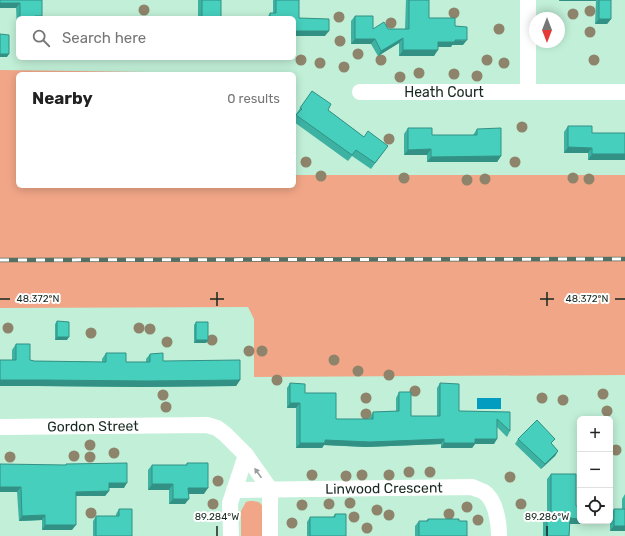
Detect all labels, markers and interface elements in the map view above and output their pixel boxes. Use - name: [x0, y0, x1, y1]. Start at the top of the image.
- north arrow: [529, 12, 565, 48]
- search box: [16, 16, 296, 60]
- icon: search: [30, 27, 52, 49]
- text: Search here: [62, 29, 146, 47]
- street label: Heath Court: [404, 84, 484, 101]
- text: Nearby: [32, 88, 93, 108]
- text: 0 results: [227, 91, 280, 106]
- text: 48.372°N: [17, 293, 59, 305]
- text: 48.372°N: [566, 293, 608, 305]
- map controls: [577, 416, 613, 524]
- button: +: [577, 416, 613, 452]
- street label: Gordon Street: [47, 418, 139, 436]
- button: −: [577, 452, 613, 488]
- one-way arrow: [254, 467, 262, 478]
- street label: Linwood Crescent: [325, 479, 443, 498]
- button: locate: [577, 488, 613, 524]
- text: 89.284°W: [195, 511, 239, 523]
- text: 89.286°W: [525, 511, 569, 523]

